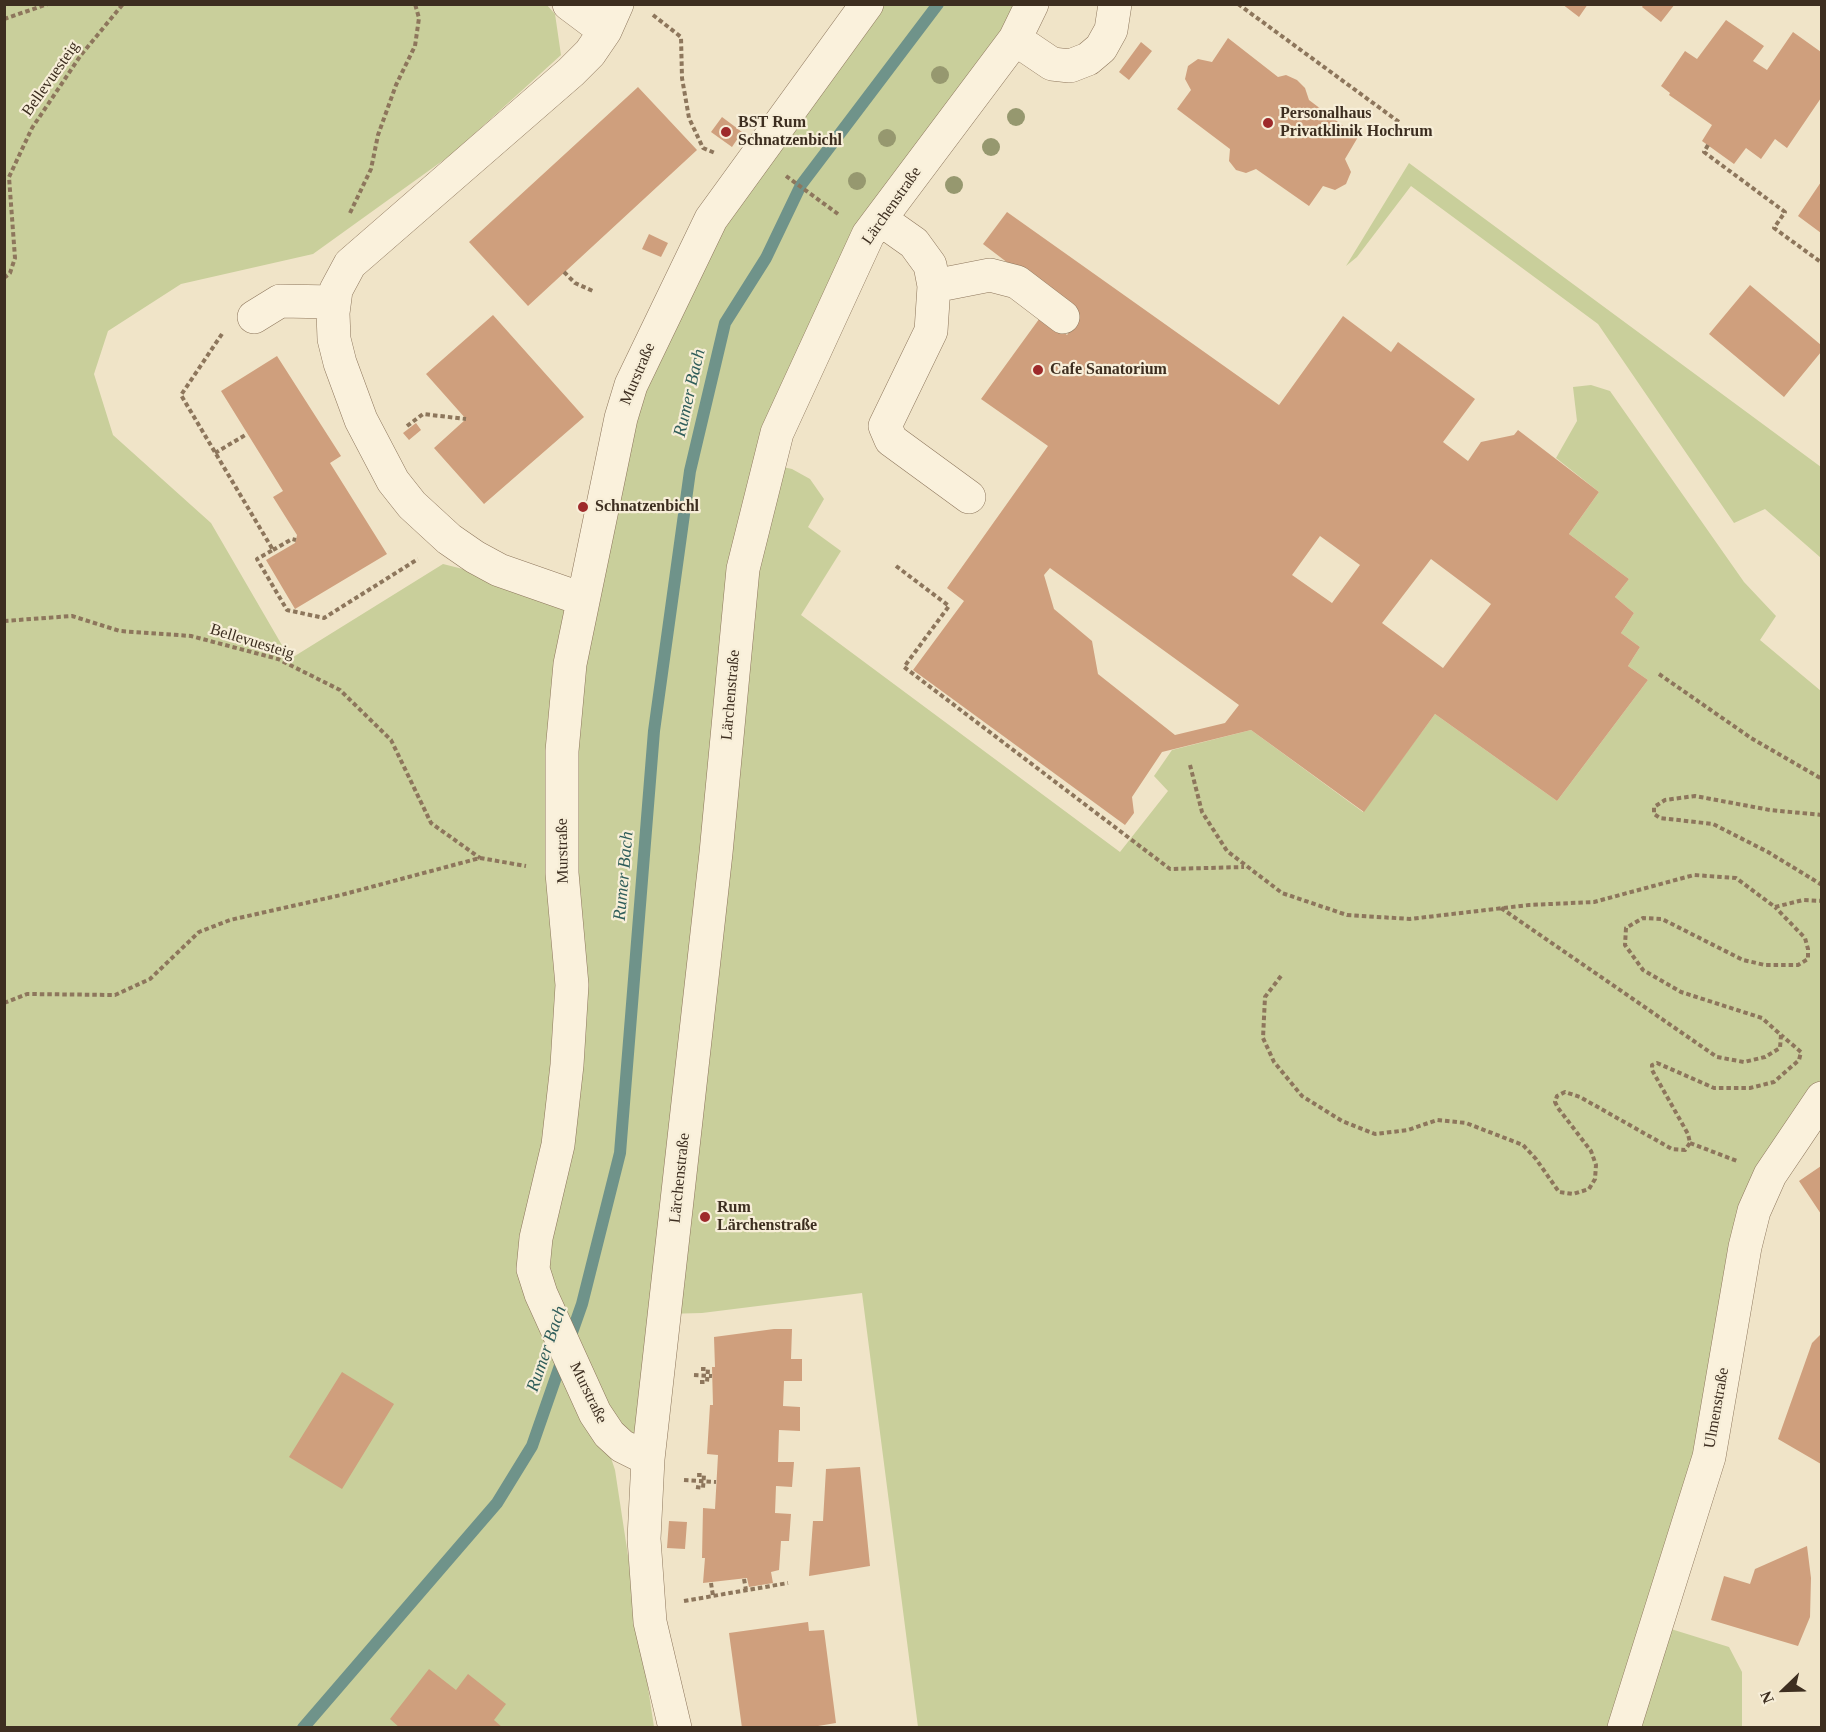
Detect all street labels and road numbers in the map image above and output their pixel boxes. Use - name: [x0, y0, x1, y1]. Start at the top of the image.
- street label: Bellevuesteig: [18, 38, 84, 120]
- street label: Lärchenstraße: [858, 163, 926, 249]
- street label: Murstraße: [616, 340, 660, 408]
- street label: Bellevuesteig: [208, 620, 296, 664]
- street label: Lärchenstraße: [717, 649, 745, 741]
- street label: Murstraße: [553, 818, 573, 884]
- street label: Lärchenstraße: [666, 1132, 694, 1224]
- street label: Murstraße: [565, 1359, 611, 1427]
- street label: Ulmenstraße: [1700, 1366, 1734, 1450]

